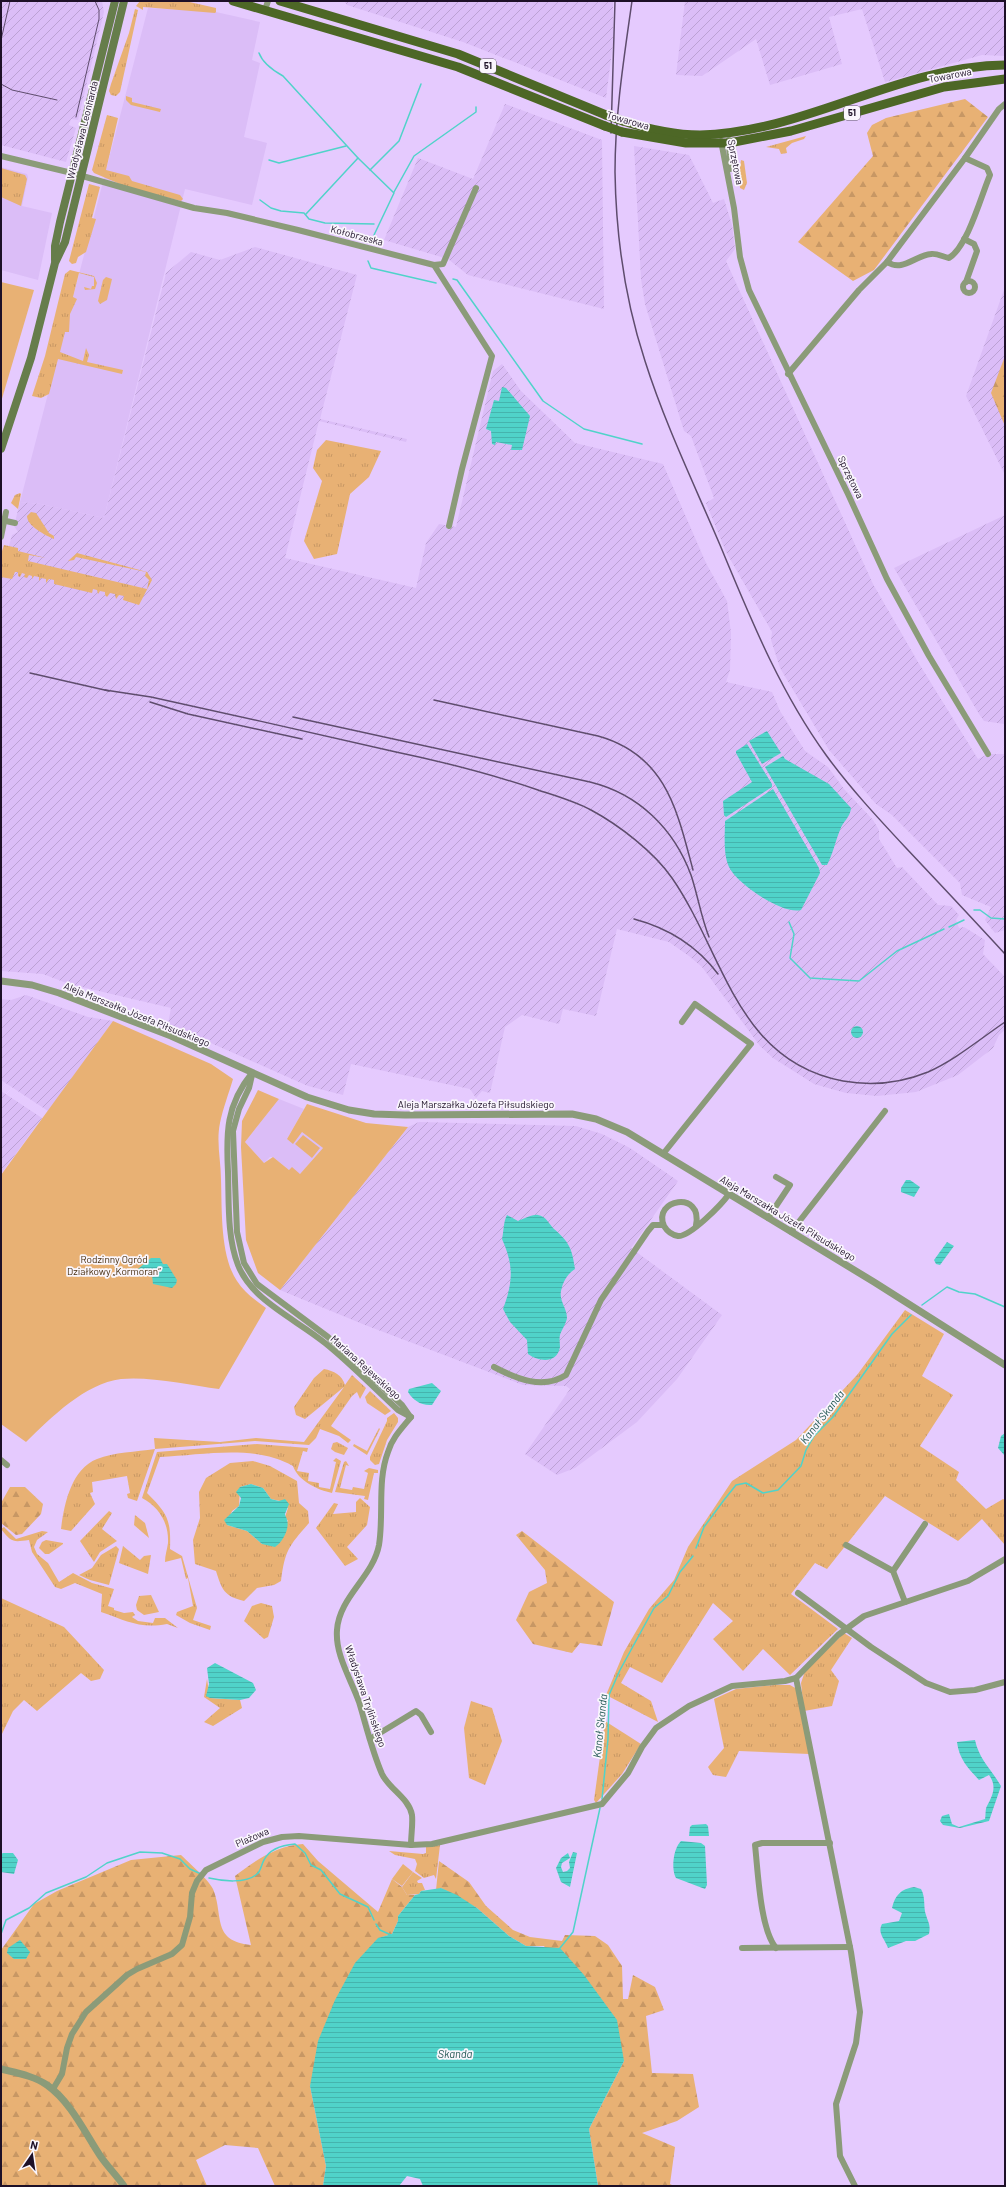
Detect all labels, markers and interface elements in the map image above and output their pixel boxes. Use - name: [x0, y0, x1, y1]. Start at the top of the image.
- road number: 51: [480, 59, 496, 73]
- street label: Towarowa: [928, 65, 972, 85]
- street label: Władysława Leonharda: [64, 80, 100, 180]
- road number: 51: [844, 106, 860, 120]
- street label: Towarowa: [605, 108, 651, 132]
- street label: Sprzętowa: [726, 138, 746, 186]
- street label: Kołobrzeska: [329, 222, 385, 248]
- street label: Sprzętowa: [836, 454, 866, 500]
- street label: Aleja Marszałka Józefa Piłsudskiego: [62, 979, 212, 1049]
- street label: Aleja Marszałka Józefa Piłsudskiego: [398, 1098, 554, 1110]
- street label: Aleja Marszałka Józefa Piłsudskiego: [718, 1173, 858, 1263]
- park label: Rodzinny Ogród Działkowy „Kormoran”: [67, 1253, 161, 1277]
- street label: Mariana Rejewskiego: [328, 1332, 404, 1402]
- water label: Kanał Skanda: [797, 1387, 847, 1446]
- street label: Władysława Trylińskiego: [343, 1643, 389, 1749]
- water label: Kanał Skanda: [590, 1693, 609, 1759]
- street label: Plażowa: [233, 1825, 271, 1849]
- water label: Skanda: [438, 2047, 472, 2060]
- north arrow: [12, 2135, 52, 2175]
- text: N: [29, 2138, 39, 2152]

